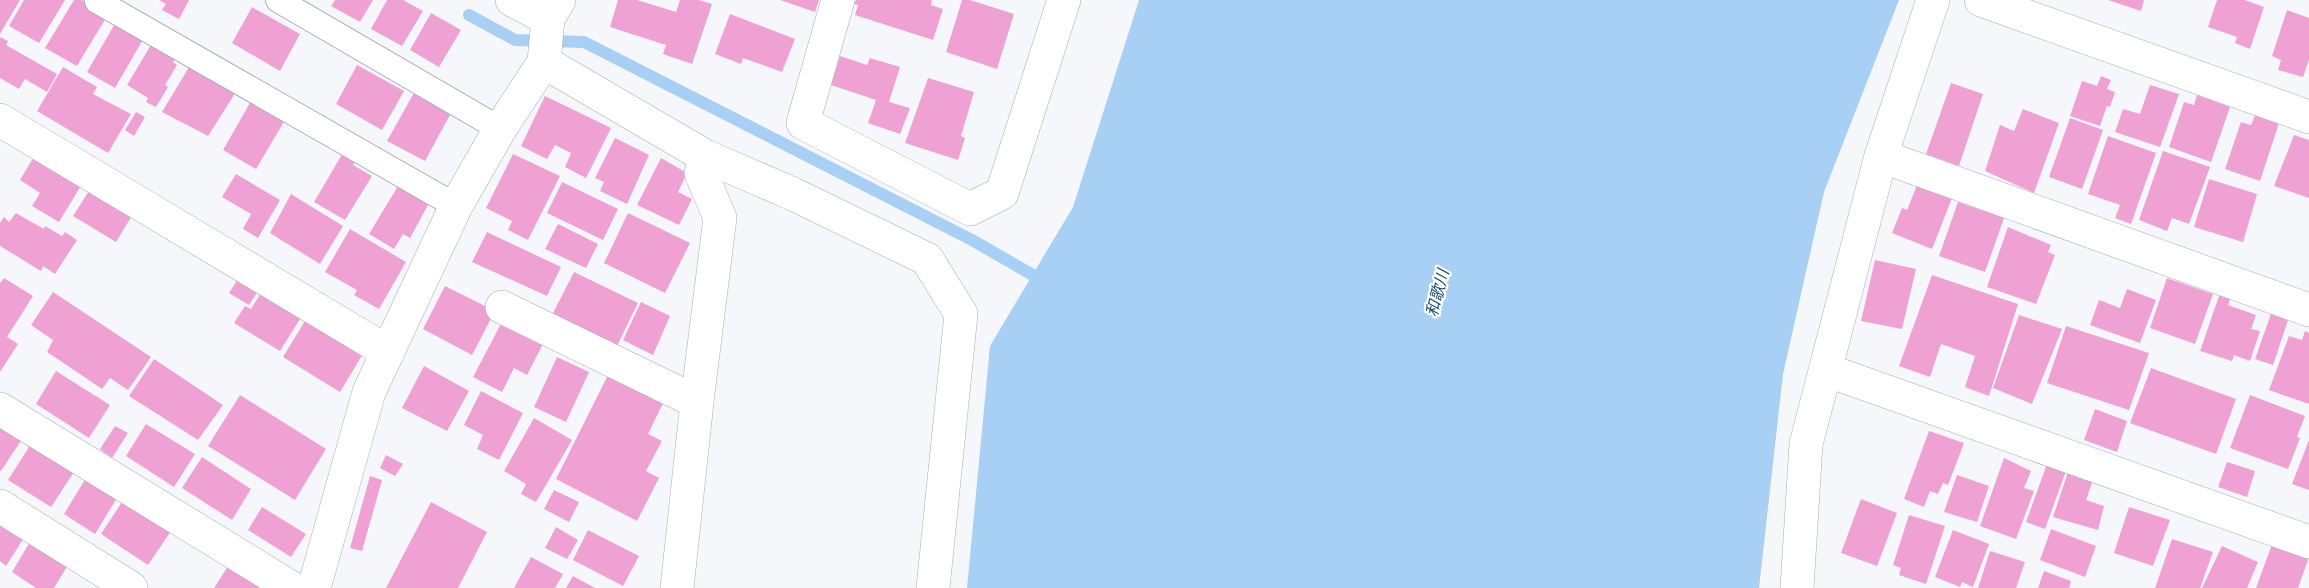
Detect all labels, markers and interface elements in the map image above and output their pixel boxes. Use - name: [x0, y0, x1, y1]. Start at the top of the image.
- water label: 和歌川: [1422, 266, 1452, 319]

